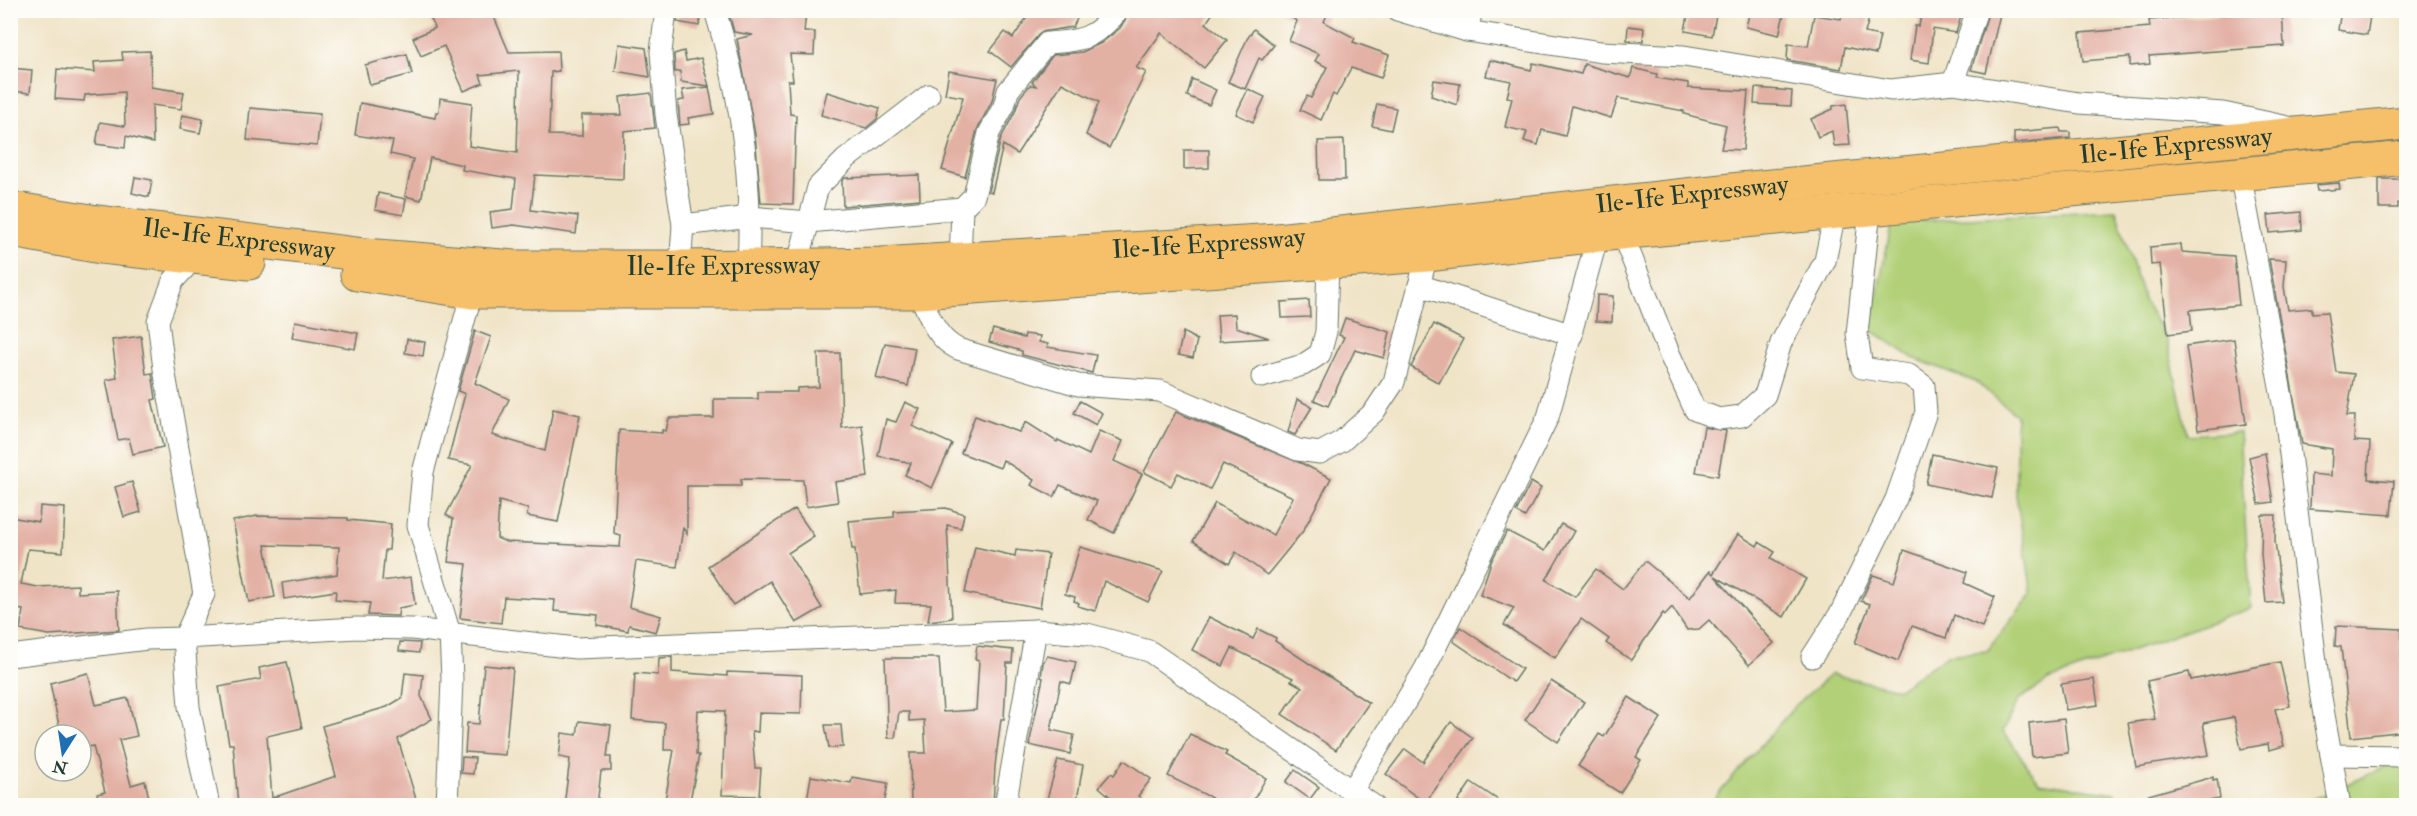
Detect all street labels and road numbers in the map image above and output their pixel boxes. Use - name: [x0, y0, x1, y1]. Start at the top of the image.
- street label: Ile-Ife Expressway: [2078, 120, 2274, 171]
- street label: Ile-Ife Expressway: [1594, 168, 1791, 221]
- street label: Ile-Ife Expressway: [141, 212, 337, 267]
- street label: Ile-Ife Expressway: [1111, 221, 1308, 266]
- street label: Ile-Ife Expressway: [627, 249, 821, 283]

